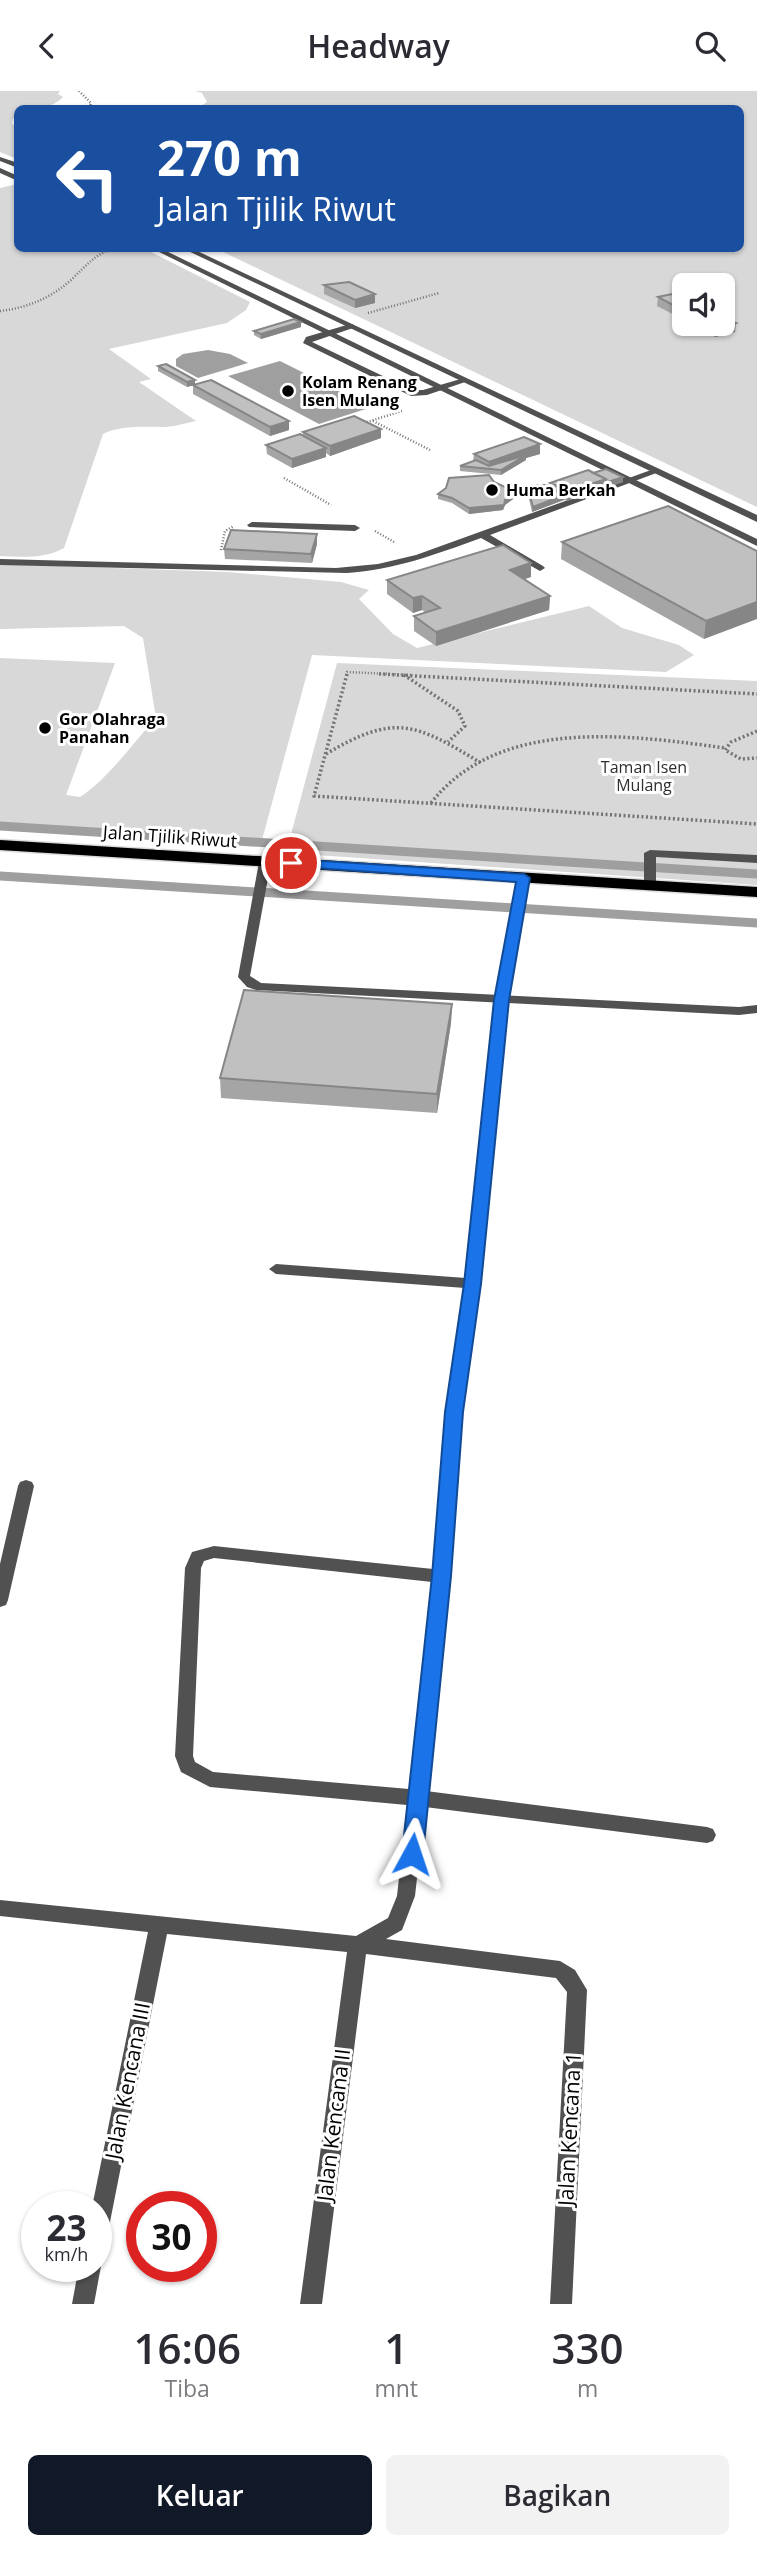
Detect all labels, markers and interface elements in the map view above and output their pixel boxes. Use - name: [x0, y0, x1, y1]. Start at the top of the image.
- text: Headway: [307, 24, 450, 67]
- icon: back: [28, 27, 66, 65]
- icon: search: [691, 27, 729, 65]
- text: 270 m: [157, 124, 302, 190]
- icon: left: [42, 133, 133, 224]
- text: Jalan Tjilik Riwut: [157, 187, 396, 230]
- map controls: [672, 273, 735, 336]
- button: sound: [672, 273, 735, 336]
- place label: Kolam Renang Isen Mulang: [302, 371, 417, 411]
- marker: Kolam Renang Isen Mulang: [280, 383, 296, 399]
- place label: Huma Berkah: [506, 479, 616, 501]
- marker: Huma Berkah: [484, 482, 500, 498]
- place label: Gor Olahraga Panahan: [59, 708, 165, 748]
- marker: Gor Olahraga Panahan: [37, 720, 53, 736]
- park label: Taman Isen Mulang: [601, 756, 687, 796]
- street label: Jalan Tjilik Riwut: [100, 819, 238, 853]
- pin: [261, 833, 321, 893]
- icon: arrive: [272, 844, 310, 882]
- position arrow: [375, 1817, 449, 1891]
- street label: Jalan Kencana III: [98, 2000, 156, 2164]
- street label: Jalan Kencana II: [310, 2047, 356, 2205]
- street label: Jalan Kencana 1: [551, 2051, 587, 2209]
- speed limit sign: 30: [126, 2191, 217, 2282]
- text: 23: [46, 2204, 87, 2251]
- text: km/h: [45, 2242, 88, 2266]
- text: 16:06: [133, 2319, 241, 2376]
- text: 1: [384, 2319, 408, 2376]
- text: 330: [552, 2319, 624, 2376]
- text: Tiba: [165, 2372, 210, 2404]
- text: mnt: [374, 2372, 418, 2404]
- text: m: [577, 2372, 598, 2404]
- button: Keluar: [28, 2455, 372, 2535]
- button: Bagikan: [386, 2455, 729, 2535]

